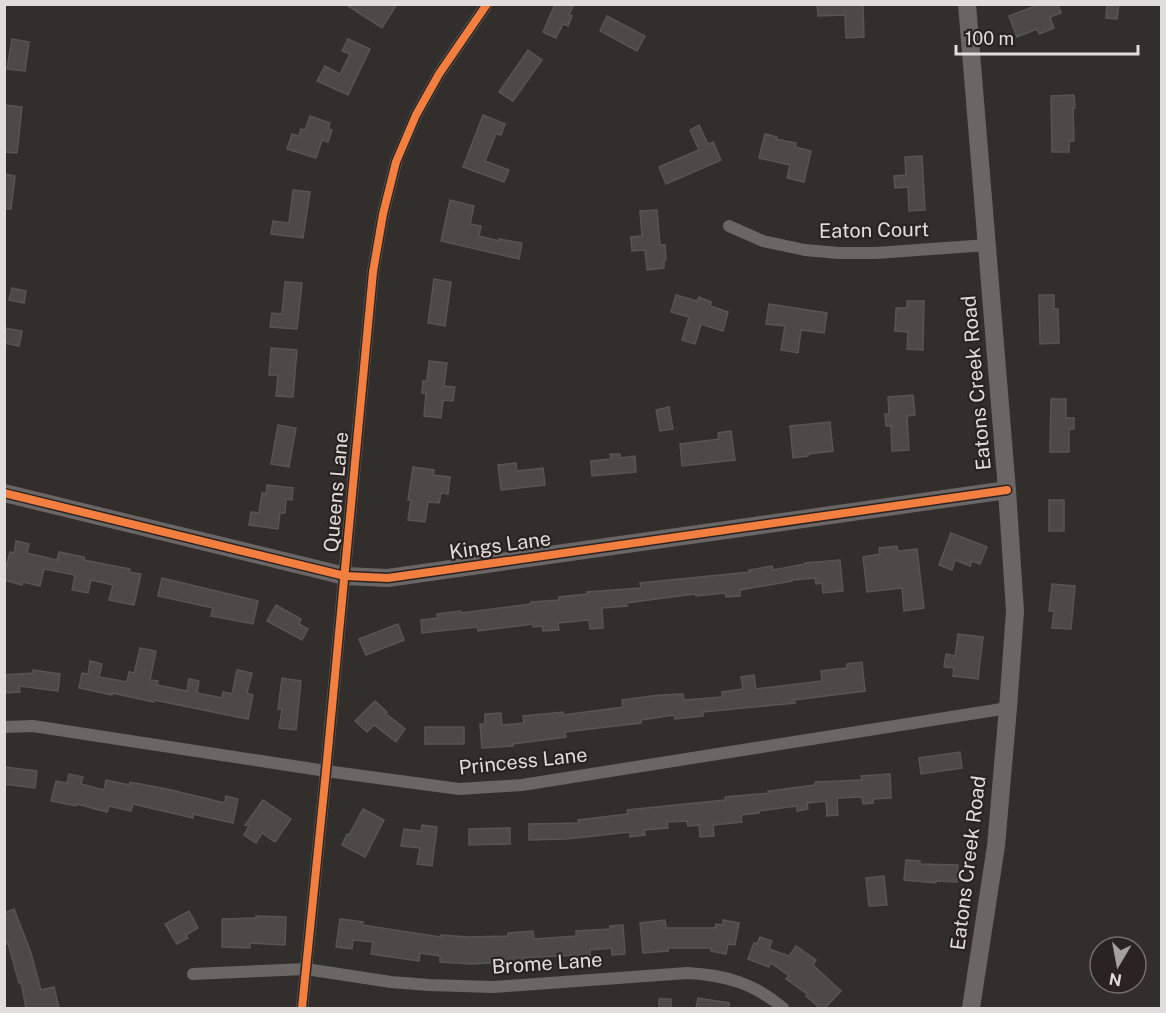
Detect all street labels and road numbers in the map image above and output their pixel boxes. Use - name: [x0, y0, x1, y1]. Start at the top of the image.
- street label: Eaton Court: [819, 217, 929, 243]
- street label: Eatons Creek Road: [956, 294, 996, 472]
- street label: Queens Lane: [319, 431, 353, 553]
- street label: Kings Lane: [448, 526, 552, 564]
- street label: Princess Lane: [457, 742, 589, 780]
- street label: Eatons Creek Road: [945, 774, 991, 952]
- street label: Brome Lane: [491, 947, 603, 979]

